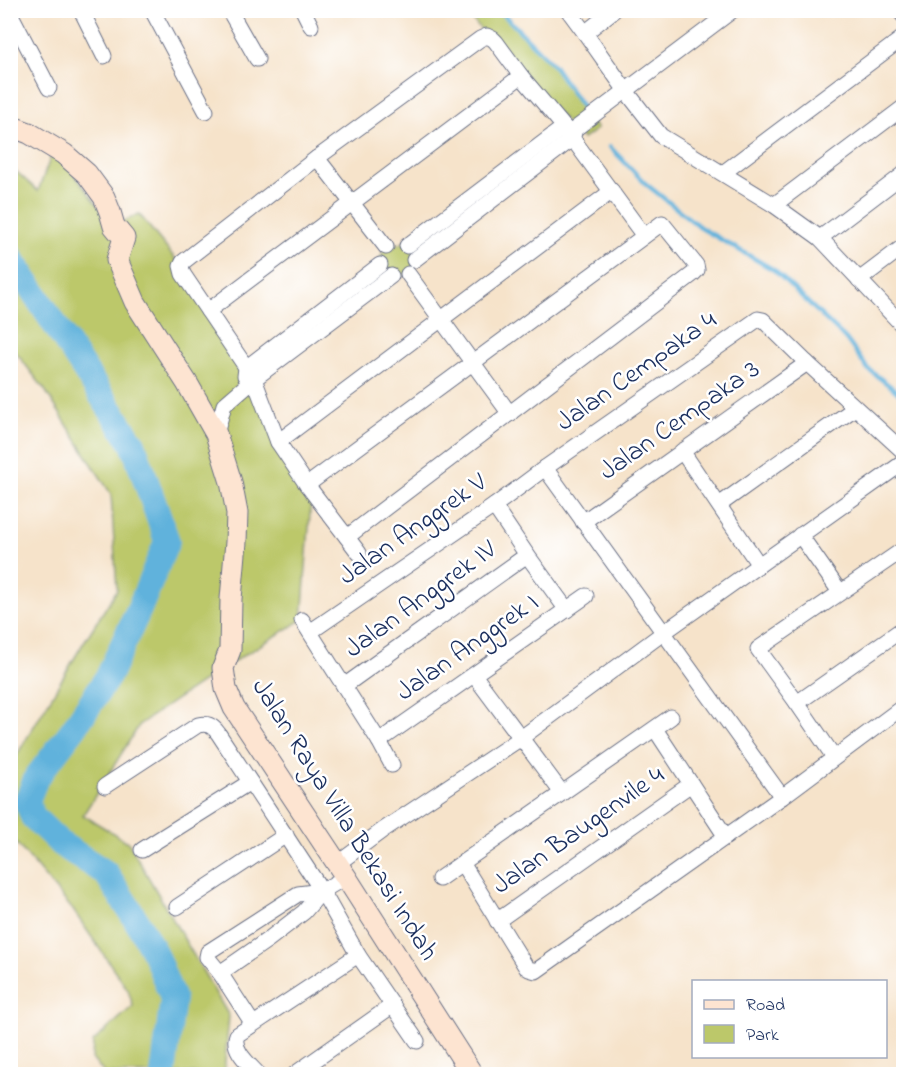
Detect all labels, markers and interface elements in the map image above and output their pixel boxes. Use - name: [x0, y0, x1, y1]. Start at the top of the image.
- street label: Jalan Cempaka 4: [549, 302, 725, 442]
- street label: Jalan Cempaka 3: [592, 351, 768, 491]
- street label: Jalan Anggrek V: [331, 464, 495, 596]
- street label: Jalan Anggrek IV: [339, 534, 503, 666]
- street label: Jalan Anggrek I: [390, 587, 546, 709]
- street label: Jalan Raya Villa Bekasi Indah: [241, 671, 447, 969]
- street label: Jalan Baugenvile 4: [485, 757, 673, 905]
- legend: [692, 980, 887, 1058]
- text: Road: [746, 993, 785, 1019]
- text: Park: [746, 1023, 779, 1049]

